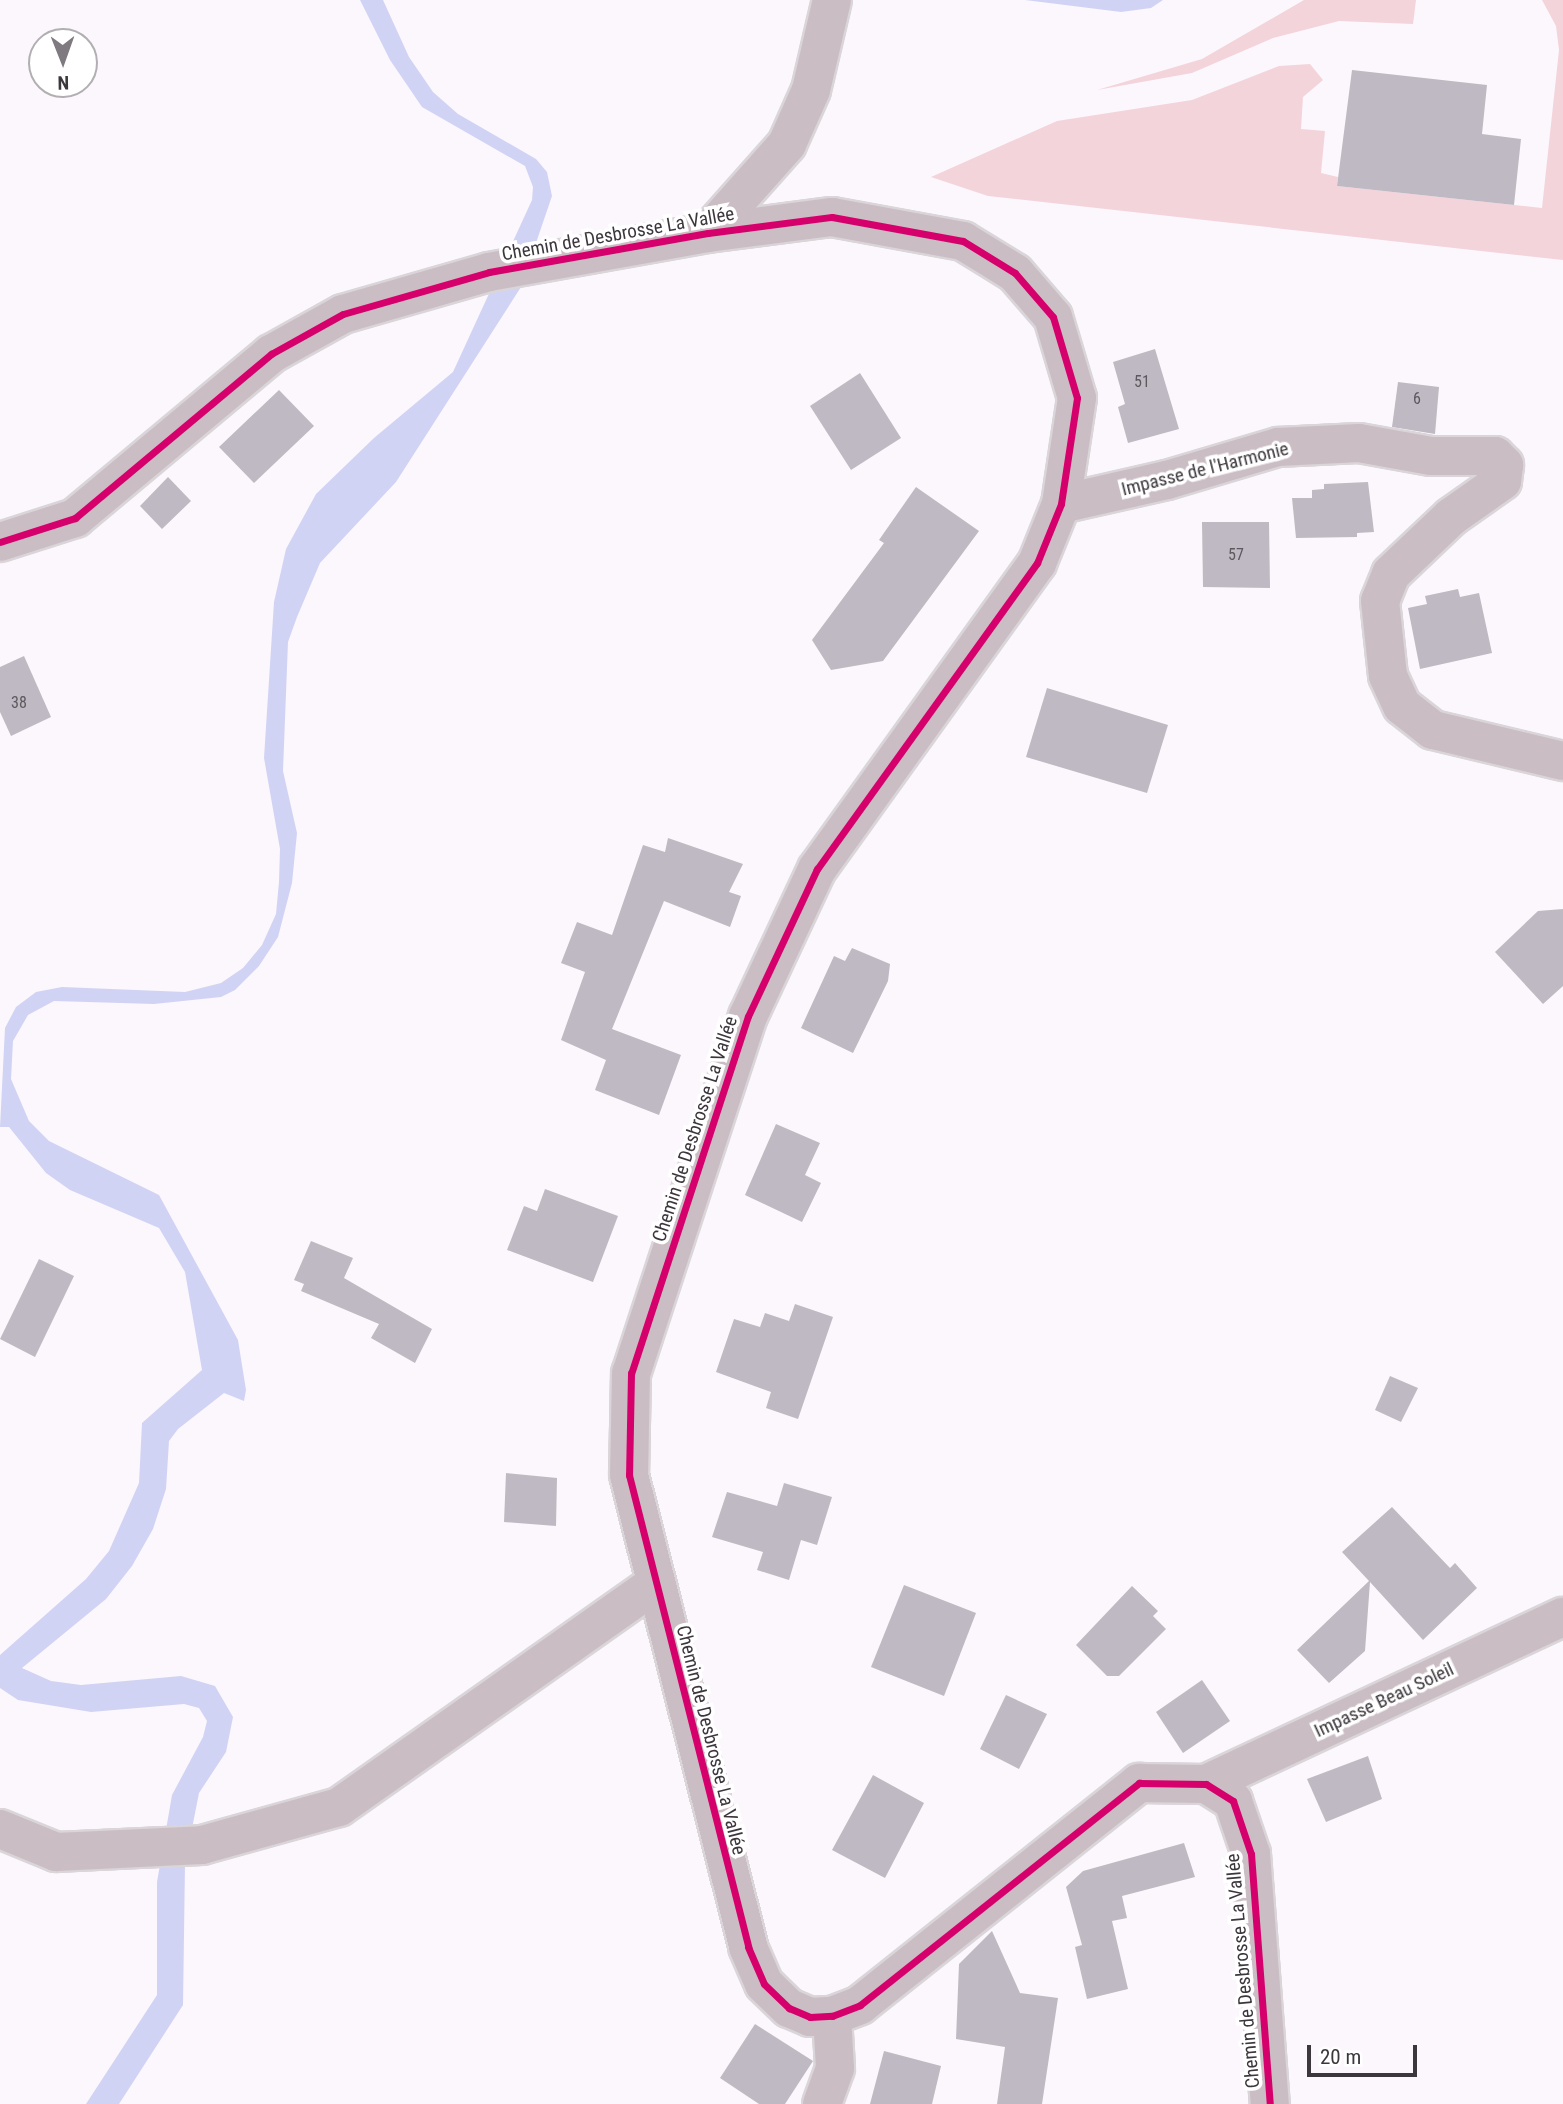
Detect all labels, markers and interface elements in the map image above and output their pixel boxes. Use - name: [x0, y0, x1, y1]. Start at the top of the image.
- north arrow: [28, 28, 98, 98]
- text: N: [57, 71, 69, 94]
- street label: Chemin de Desbrosse La Vallée: [500, 202, 736, 266]
- house number: 51: [1134, 372, 1150, 392]
- house number: 6: [1413, 389, 1421, 409]
- street label: Impasse de l'Harmonie: [1119, 437, 1291, 501]
- house number: 57: [1228, 545, 1244, 565]
- house number: 38: [11, 693, 27, 713]
- street label: Chemin de Desbrosse La Vallée: [648, 1013, 742, 1245]
- street label: Chemin de Desbrosse La Vallée: [671, 1623, 751, 1857]
- street label: Impasse Beau Soleil: [1311, 1658, 1457, 1742]
- street label: Chemin de Desbrosse La Vallée: [1221, 1853, 1265, 2089]
- scale bar: [1311, 2030, 1421, 2074]
- text: 20 m: [1320, 2045, 1361, 2069]

